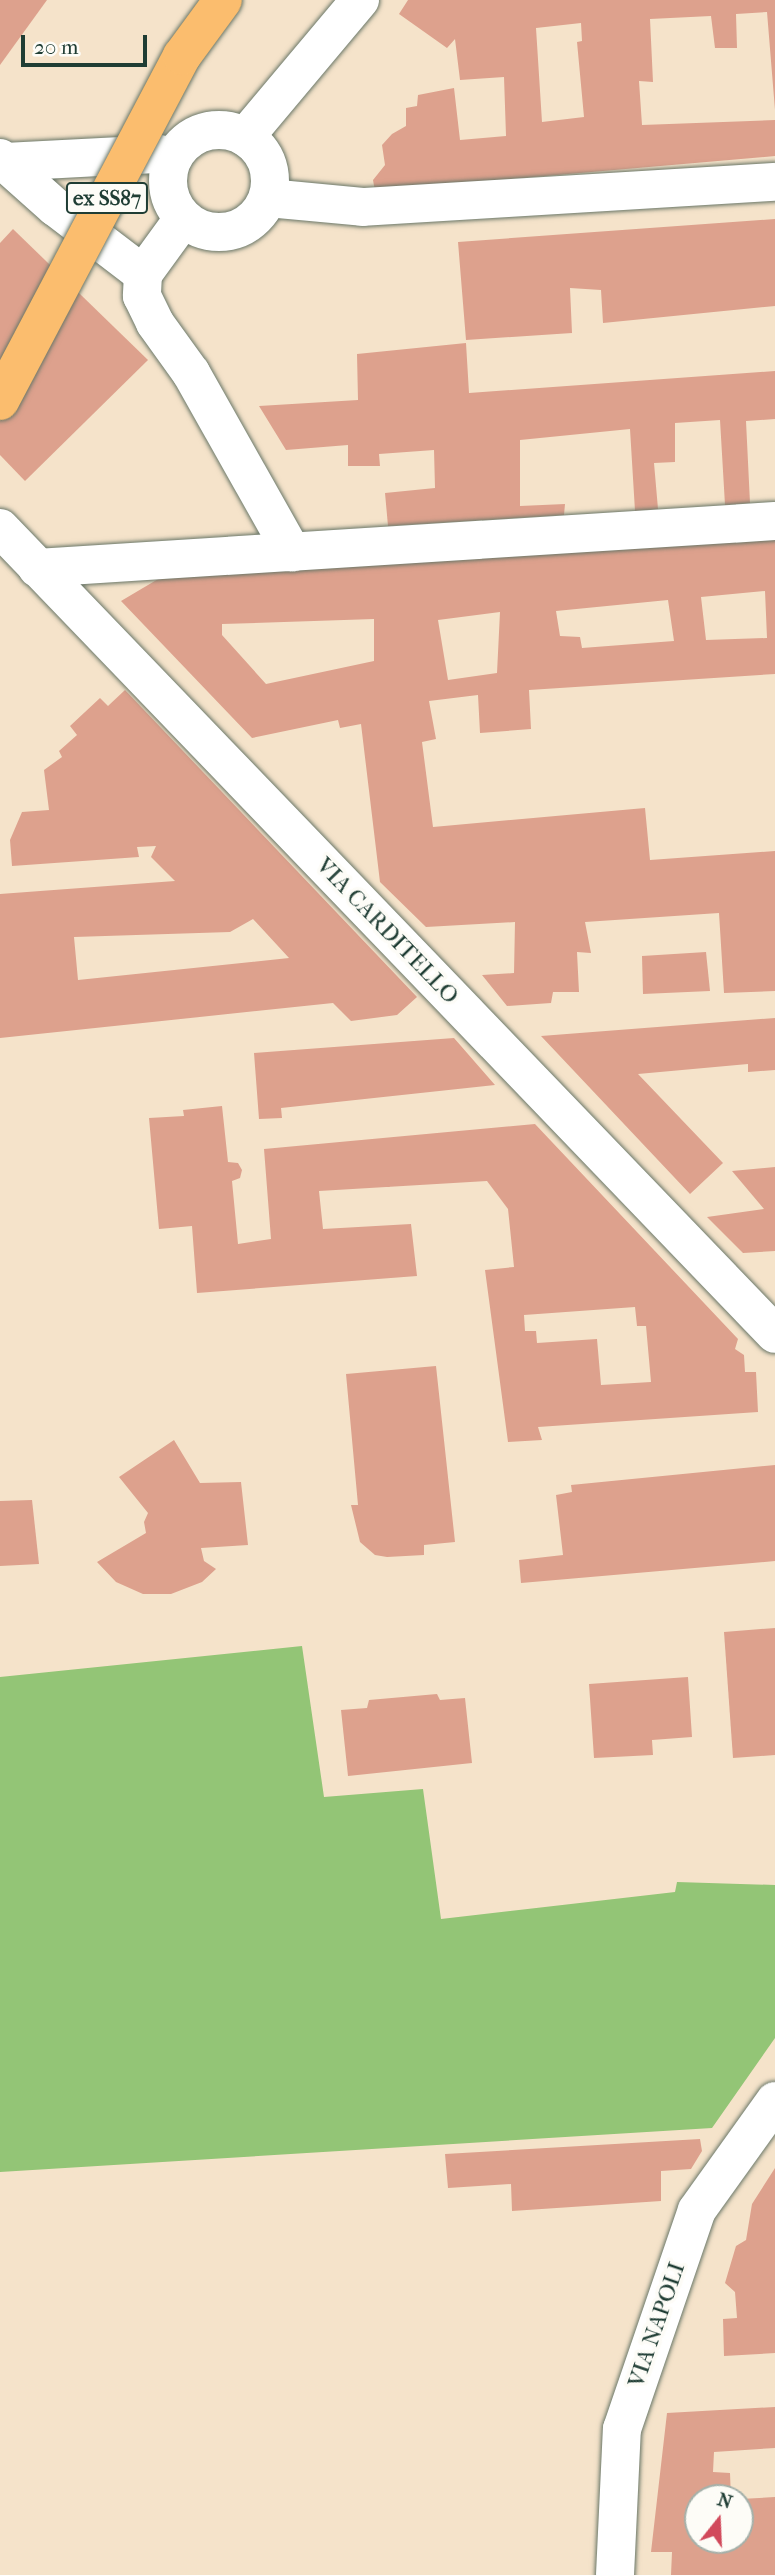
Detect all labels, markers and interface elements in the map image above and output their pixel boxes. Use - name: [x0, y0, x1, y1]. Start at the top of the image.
- scale bar: [24, 21, 150, 65]
- text: 20 m: [34, 35, 78, 59]
- road number: ex SS87: [65, 180, 149, 216]
- street label: VIA CARDITELLO: [310, 852, 464, 1010]
- street label: VIA NAPOLI: [623, 2259, 691, 2391]
- north arrow: [684, 2484, 754, 2554]
- text: N: [715, 2488, 735, 2514]

